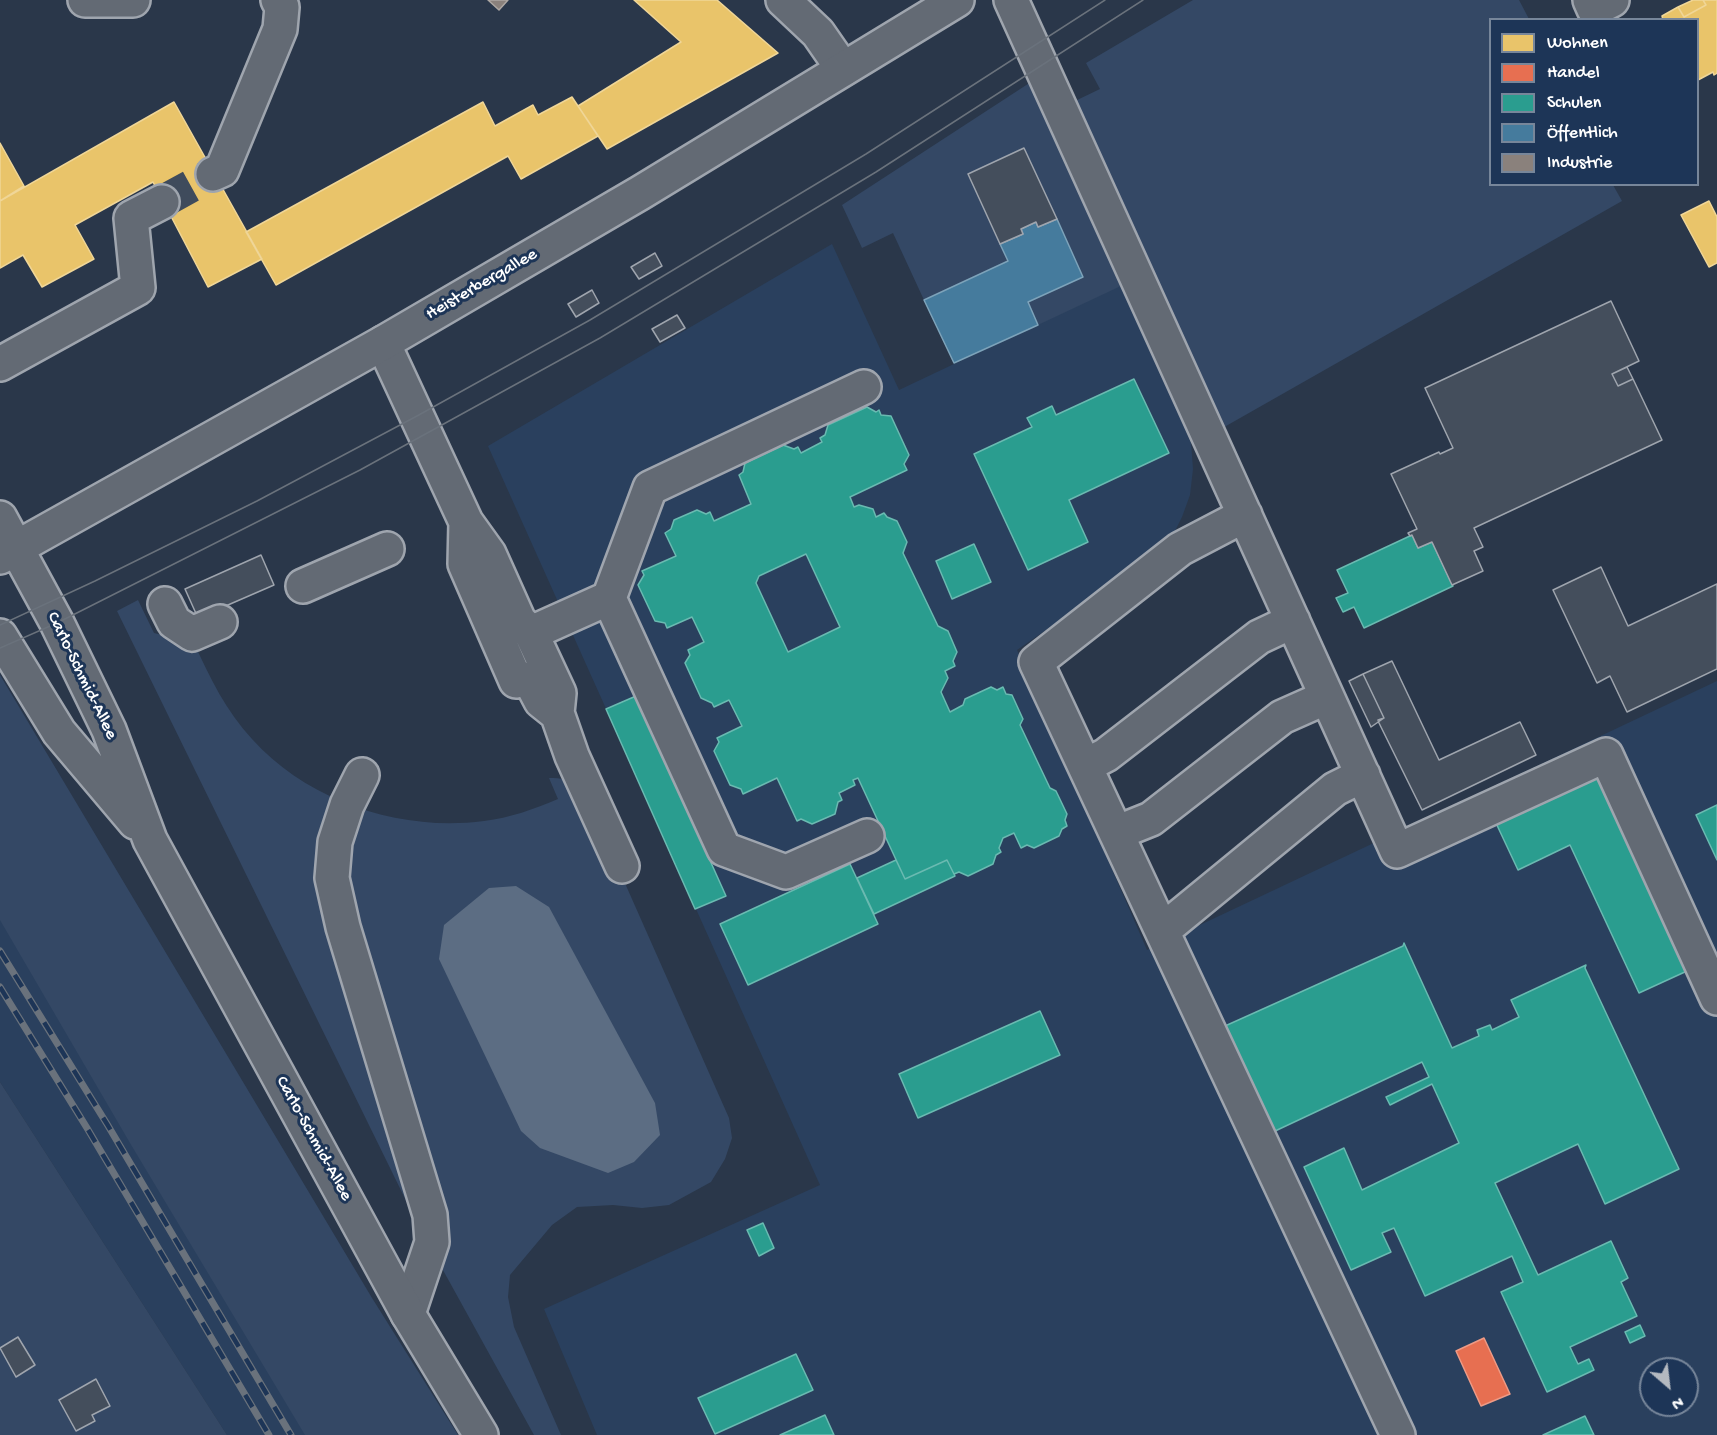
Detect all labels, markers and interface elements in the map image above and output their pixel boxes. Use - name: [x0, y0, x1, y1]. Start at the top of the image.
- legend: [1489, 18, 1699, 186]
- text: Wohnen: [1547, 33, 1608, 54]
- text: Handel: [1547, 63, 1600, 84]
- text: Schulen: [1547, 93, 1601, 114]
- text: Öffentlich: [1547, 123, 1618, 144]
- text: Industrie: [1547, 153, 1612, 174]
- street label: Heisterbergallee: [422, 244, 542, 326]
- street label: Carlo-Schmid-Allee: [41, 609, 121, 743]
- street label: Carlo-Schmid-Allee: [270, 1073, 356, 1205]
- north arrow: [1639, 1357, 1699, 1417]
- text: N: [1668, 1391, 1686, 1412]

